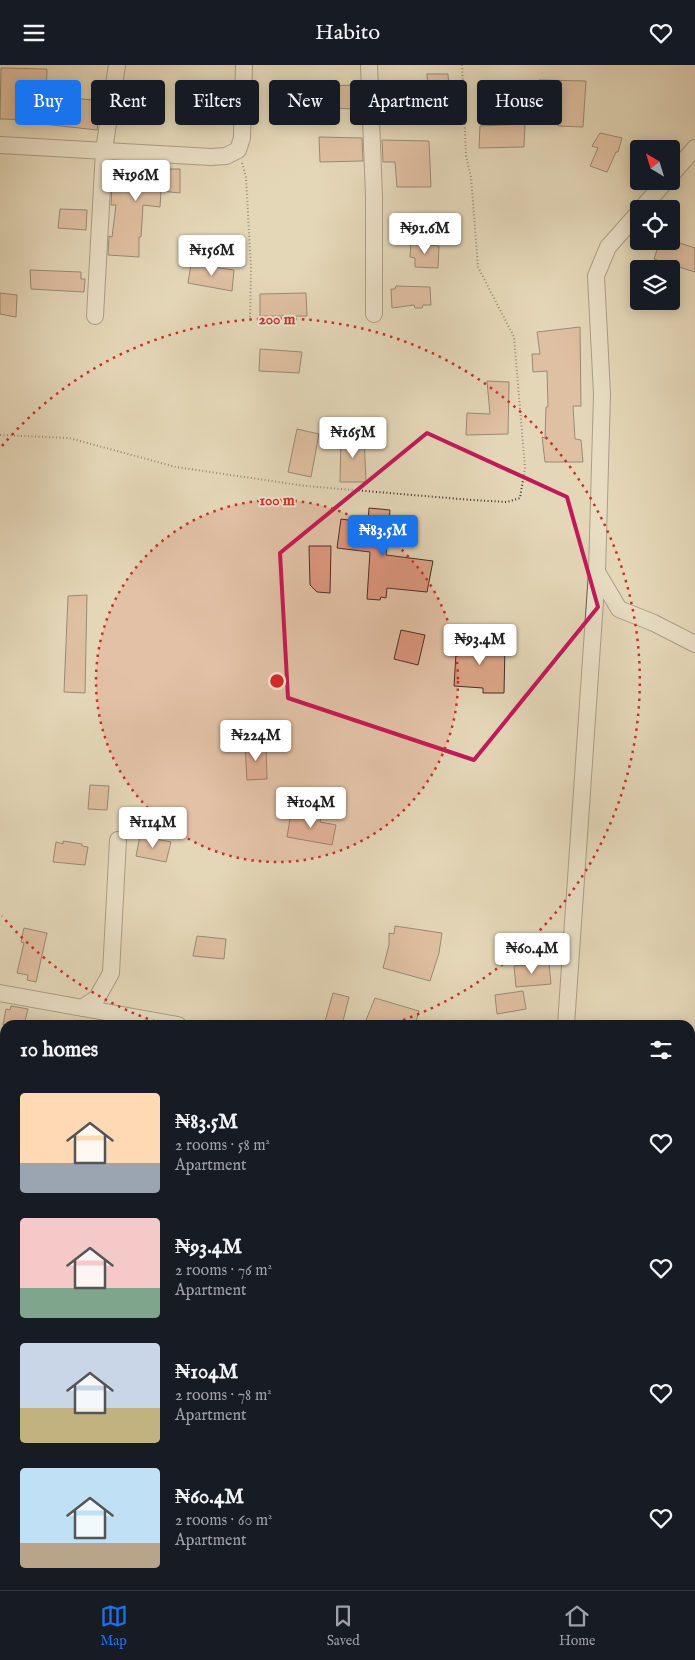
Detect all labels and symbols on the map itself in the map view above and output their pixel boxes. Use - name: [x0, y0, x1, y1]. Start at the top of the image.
- north arrow: [630, 140, 680, 190]
- pin: ₦196M: [101, 159, 171, 202]
- pin: ₦91.6M: [384, 213, 466, 255]
- pin: ₦156M: [177, 235, 247, 277]
- text: 200 m: [259, 310, 296, 329]
- pin: ₦165M: [318, 417, 388, 459]
- text: 100 m: [259, 491, 295, 510]
- pin: ₦83.5M: [342, 515, 424, 557]
- pin: ₦93.4M: [439, 623, 521, 666]
- centre of rings: [268, 672, 286, 690]
- pin: ₦224M: [221, 719, 291, 762]
- pin: ₦104M: [276, 787, 346, 829]
- pin: ₦114M: [118, 807, 188, 849]
- pin: ₦60.4M: [491, 933, 573, 975]

